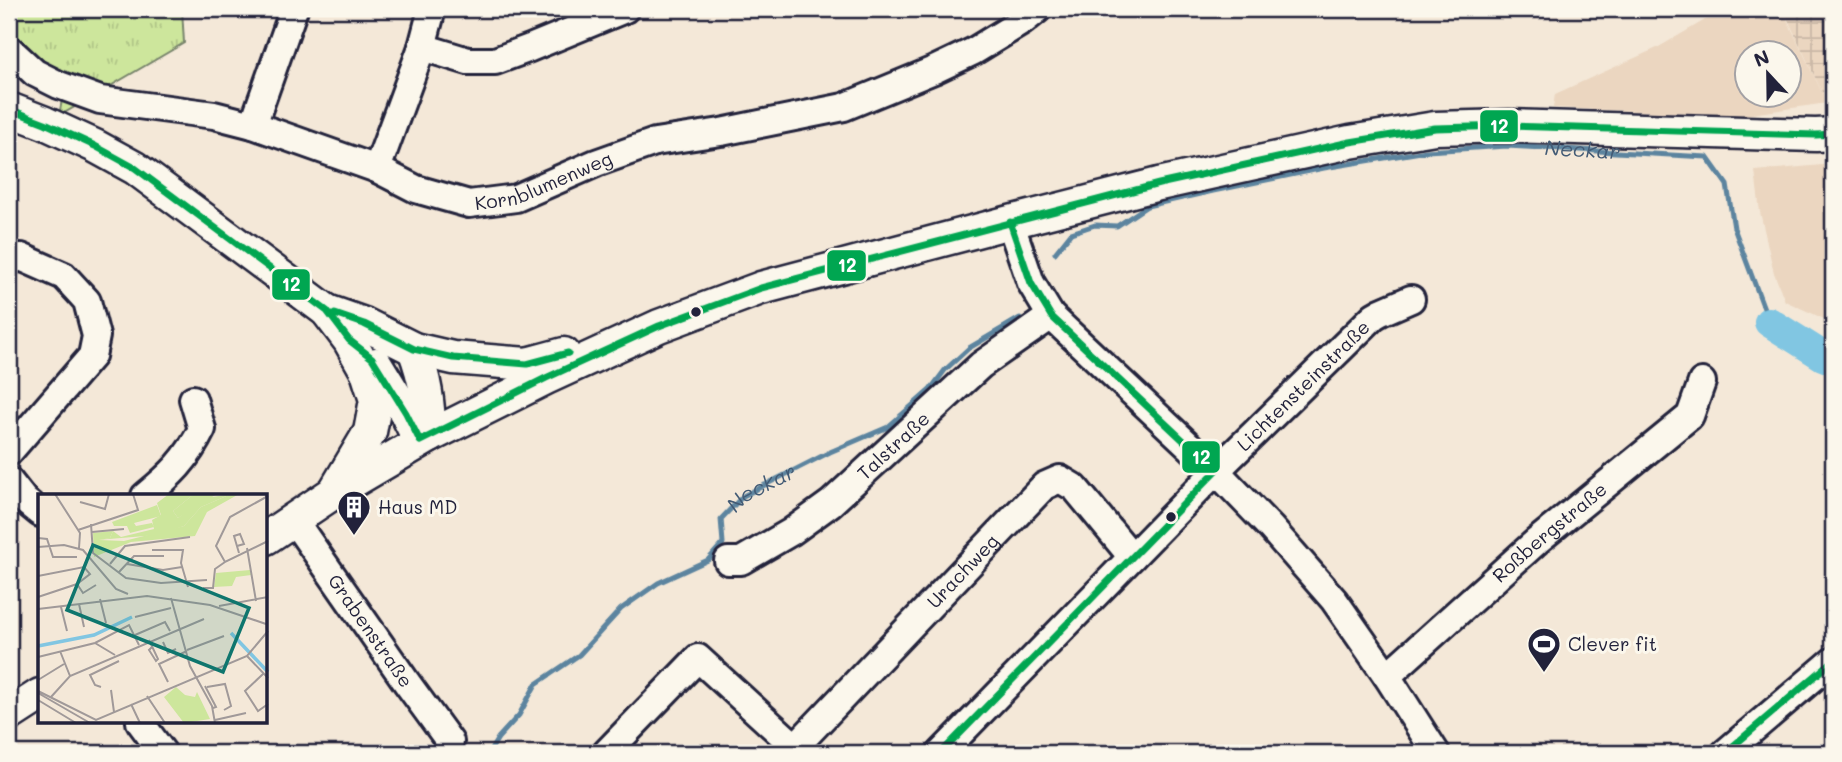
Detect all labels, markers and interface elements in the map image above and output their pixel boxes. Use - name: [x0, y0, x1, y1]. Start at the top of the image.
- north arrow: [1734, 38, 1804, 108]
- text: N: [1750, 43, 1773, 72]
- line badge: 12: [1479, 109, 1519, 143]
- text: 12: [1489, 113, 1509, 138]
- water label: Neckar: [1544, 133, 1621, 164]
- street label: Kornblumenweg: [473, 145, 615, 215]
- line badge: 12: [826, 249, 867, 282]
- text: 12: [837, 252, 857, 277]
- line badge: 12: [271, 268, 311, 301]
- text: 12: [281, 271, 301, 296]
- unlabelled marker: [689, 305, 703, 319]
- street label: Lichtensteinstraße: [1231, 314, 1375, 456]
- street label: Talstraße: [851, 406, 935, 485]
- line badge: 12: [1181, 440, 1221, 474]
- text: 12: [1191, 444, 1211, 469]
- water label: Neckar: [720, 457, 800, 517]
- street label: Roßbergstraße: [1487, 476, 1612, 588]
- building icon: Haus MD: [335, 488, 373, 537]
- inset map: [38, 494, 268, 724]
- place label: Haus MD: [378, 494, 457, 519]
- unlabelled marker: [1164, 510, 1178, 524]
- street label: Urachweg: [921, 528, 1004, 613]
- street label: Grabenstraße: [323, 569, 419, 692]
- sports icon: Clever fit: [1525, 625, 1563, 674]
- place label: Clever fit: [1568, 631, 1657, 656]

